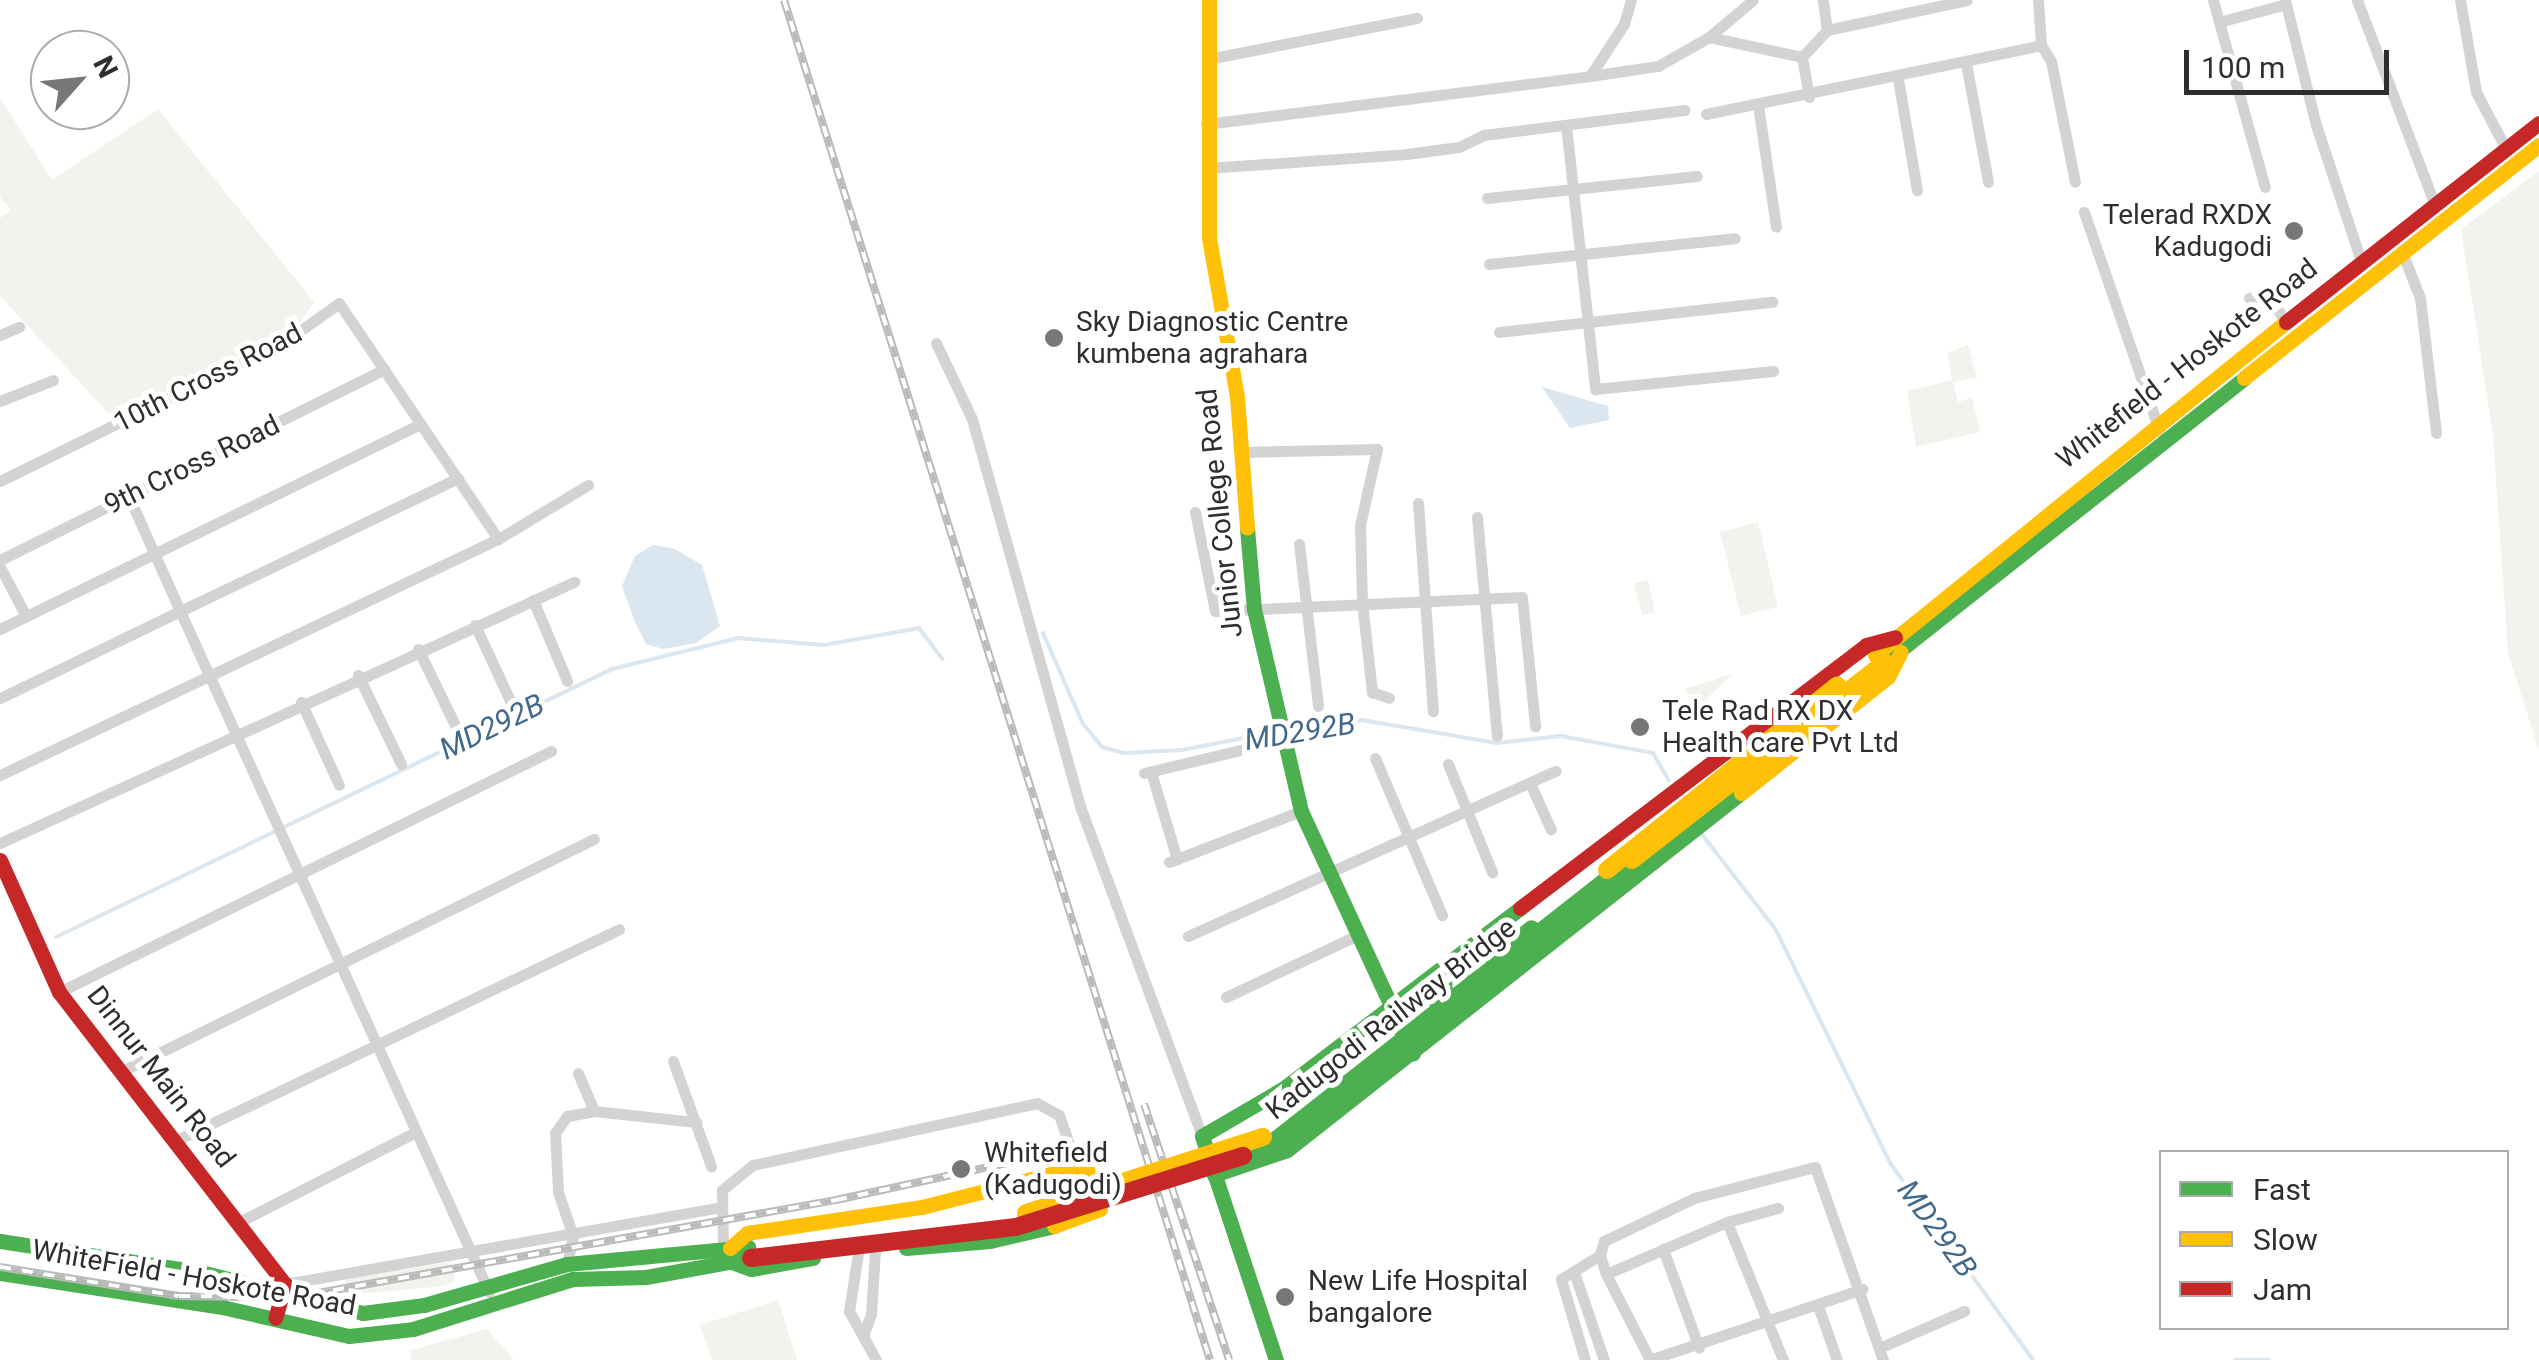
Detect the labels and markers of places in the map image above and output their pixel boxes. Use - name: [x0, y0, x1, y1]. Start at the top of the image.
- place label: Telerad RXDX Kadugodi: [2103, 198, 2272, 264]
- marker: Telerad RXDX Kadugodi: [2281, 218, 2307, 244]
- place label: Sky Diagnostic Centre kumbena agrahara: [1076, 305, 1348, 371]
- marker: Sky Diagnostic Centre kumbena agrahara: [1041, 325, 1067, 351]
- place label: Tele Rad RX DX Health care Pvt Ltd: [1662, 694, 1899, 760]
- marker: Tele Rad RX DX Health care Pvt Ltd: [1627, 714, 1653, 740]
- place label: Whitefield (Kadugodi): [984, 1136, 1122, 1202]
- marker: Whitefield (Kadugodi): [948, 1156, 974, 1182]
- place label: New Life Hospital bangalore: [1308, 1264, 1528, 1330]
- marker: New Life Hospital bangalore: [1272, 1284, 1298, 1310]

